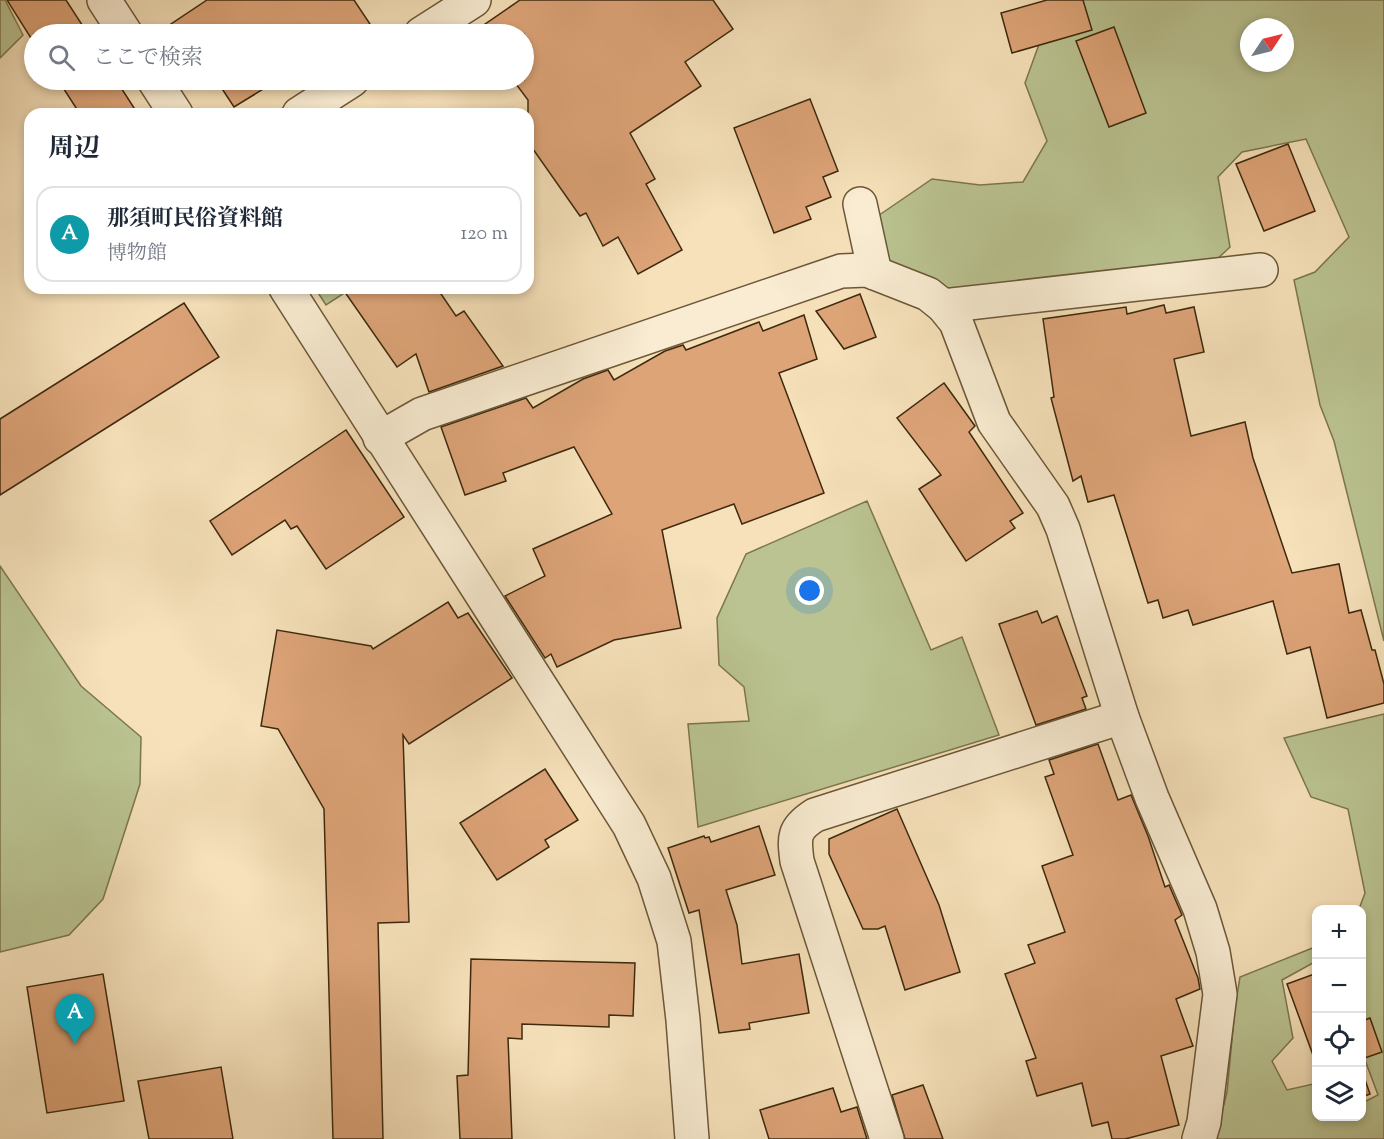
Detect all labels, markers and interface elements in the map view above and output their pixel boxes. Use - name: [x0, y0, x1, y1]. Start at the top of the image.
- north arrow: [1240, 18, 1294, 72]
- search box: [24, 24, 534, 90]
- icon: search: [45, 41, 78, 74]
- text: ここで検索: [93, 43, 203, 75]
- text: 周辺: [48, 131, 100, 168]
- text: 那須町民俗資料館: [107, 204, 283, 236]
- text: A: [61, 220, 78, 249]
- text: 120 m: [460, 220, 508, 249]
- text: 博物館: [107, 240, 167, 269]
- your location: [795, 576, 824, 605]
- map controls: [1312, 905, 1366, 1121]
- button: +: [1312, 905, 1366, 959]
- button: −: [1312, 959, 1366, 1013]
- pin: A: [56, 994, 94, 1044]
- button: locate: [1312, 1013, 1366, 1067]
- button: layers: [1312, 1067, 1366, 1121]

